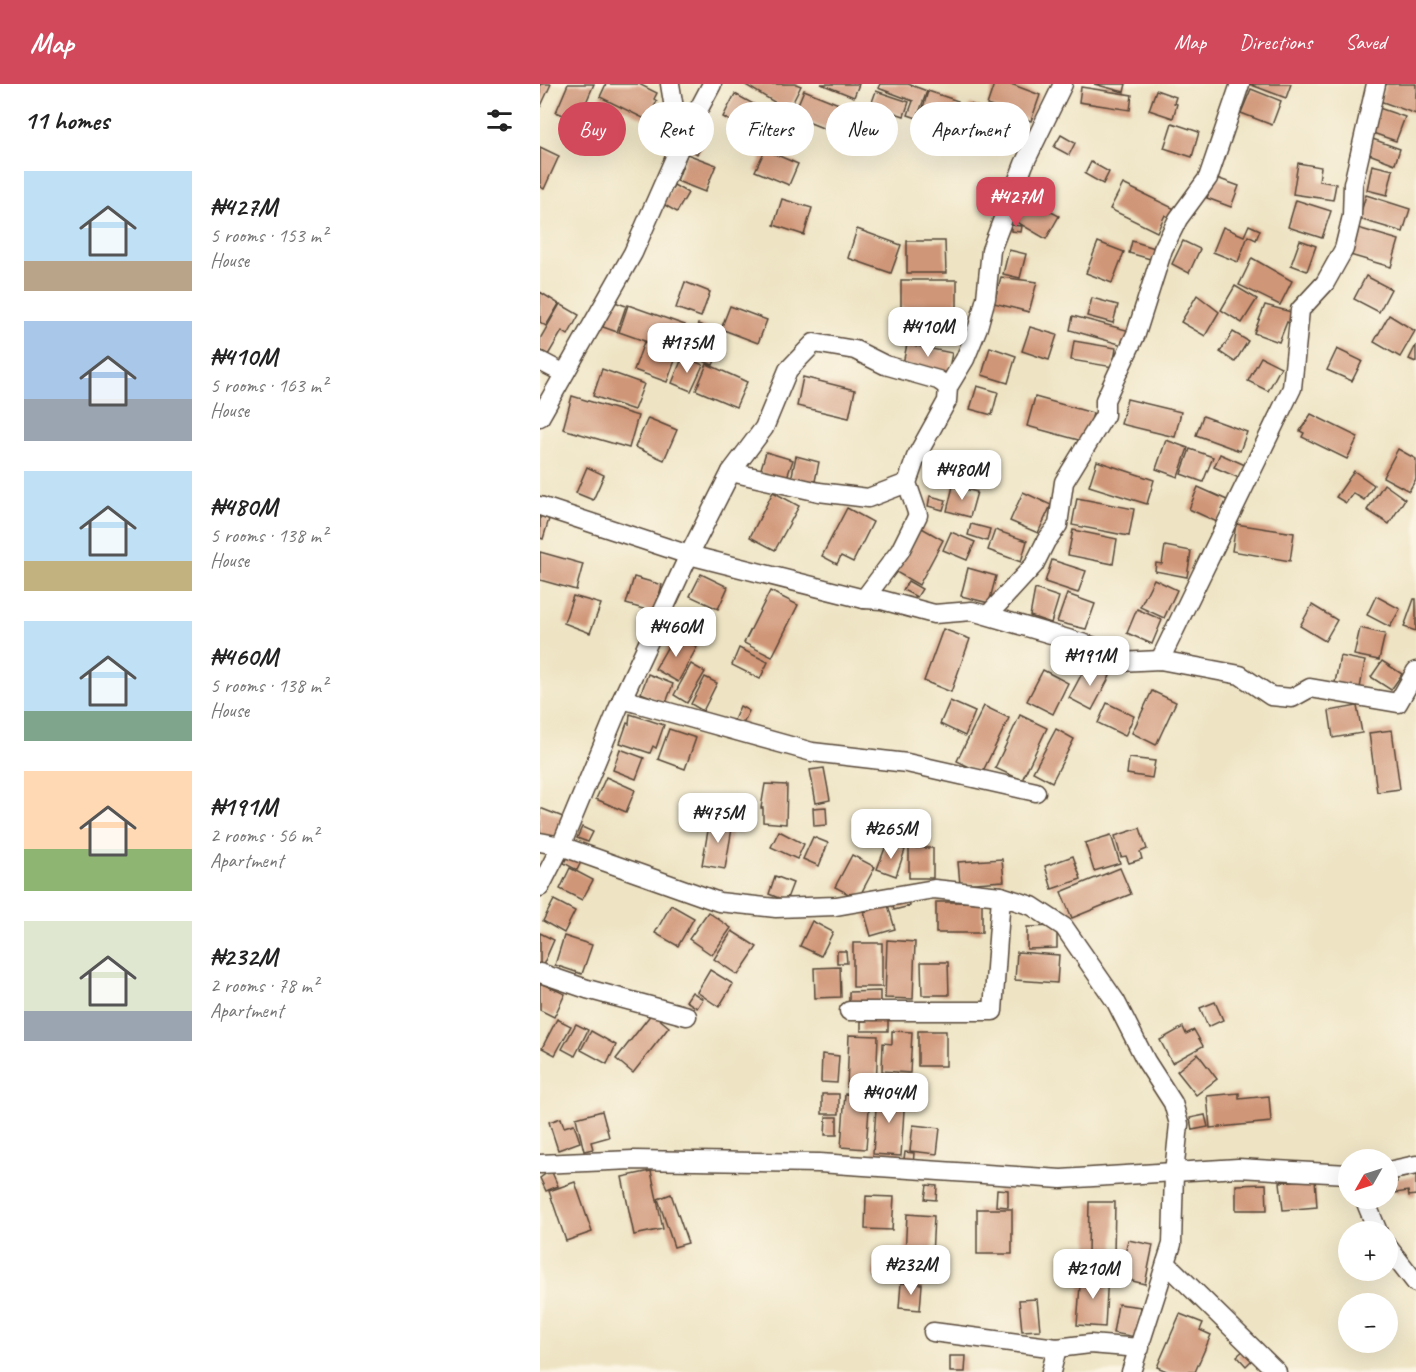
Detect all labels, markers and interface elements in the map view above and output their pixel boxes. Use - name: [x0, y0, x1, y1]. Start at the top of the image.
- text: Map: [30, 25, 73, 60]
- text: Map: [1174, 29, 1206, 55]
- text: Directions: [1239, 29, 1312, 55]
- text: Saved: [1345, 29, 1386, 55]
- chip: Buy: [558, 102, 626, 156]
- chip: Rent: [638, 102, 714, 156]
- chip: Filters: [726, 102, 814, 156]
- chip: New: [826, 102, 898, 156]
- chip: Apartment: [910, 102, 1030, 156]
- text: 11 homes: [24, 104, 109, 137]
- icon: filters: [483, 104, 516, 137]
- pin: ₦427M: [974, 177, 1058, 228]
- text: ₦427M: [990, 184, 1042, 209]
- text: ₦427M: [210, 190, 277, 223]
- icon: home: [72, 195, 144, 267]
- text: 5 rooms · 153 m²: [210, 223, 327, 248]
- text: House: [210, 248, 249, 273]
- pin: ₦410M: [886, 307, 970, 358]
- text: ₦410M: [902, 314, 954, 339]
- pin: ₦175M: [645, 323, 729, 374]
- text: ₦175M: [661, 330, 713, 355]
- text: ₦410M: [210, 340, 277, 373]
- icon: home: [72, 345, 144, 417]
- text: 5 rooms · 163 m²: [210, 373, 327, 398]
- text: House: [210, 398, 249, 423]
- pin: ₦480M: [920, 450, 1004, 501]
- text: ₦480M: [936, 457, 988, 482]
- text: ₦480M: [210, 490, 277, 523]
- icon: home: [72, 495, 144, 567]
- text: 5 rooms · 138 m²: [210, 523, 327, 548]
- text: House: [210, 548, 249, 573]
- pin: ₦460M: [634, 607, 718, 658]
- text: ₦460M: [650, 614, 702, 639]
- pin: ₦191M: [1048, 636, 1132, 687]
- text: ₦460M: [210, 640, 277, 673]
- text: ₦191M: [1064, 643, 1116, 668]
- icon: home: [72, 645, 144, 717]
- text: 5 rooms · 138 m²: [210, 673, 327, 698]
- text: House: [210, 698, 249, 723]
- text: ₦191M: [210, 790, 277, 823]
- pin: ₦475M: [676, 793, 760, 844]
- icon: home: [72, 795, 144, 867]
- text: ₦475M: [692, 800, 744, 825]
- pin: ₦265M: [849, 809, 933, 860]
- text: ₦265M: [865, 816, 917, 841]
- text: 2 rooms · 56 m²: [210, 823, 318, 848]
- text: Apartment: [210, 848, 283, 873]
- text: ₦232M: [210, 940, 277, 973]
- icon: home: [72, 945, 144, 1017]
- text: 2 rooms · 78 m²: [210, 973, 318, 998]
- text: Apartment: [210, 998, 283, 1023]
- pin: ₦404M: [847, 1073, 931, 1124]
- text: ₦404M: [863, 1080, 915, 1105]
- north arrow: [1338, 1149, 1398, 1209]
- map controls: [1338, 1149, 1398, 1353]
- button: +: [1338, 1221, 1398, 1281]
- pin: ₦232M: [869, 1245, 953, 1296]
- pin: ₦210M: [1051, 1249, 1135, 1300]
- text: ₦232M: [885, 1252, 937, 1277]
- text: ₦210M: [1067, 1256, 1119, 1281]
- button: −: [1338, 1293, 1398, 1353]

